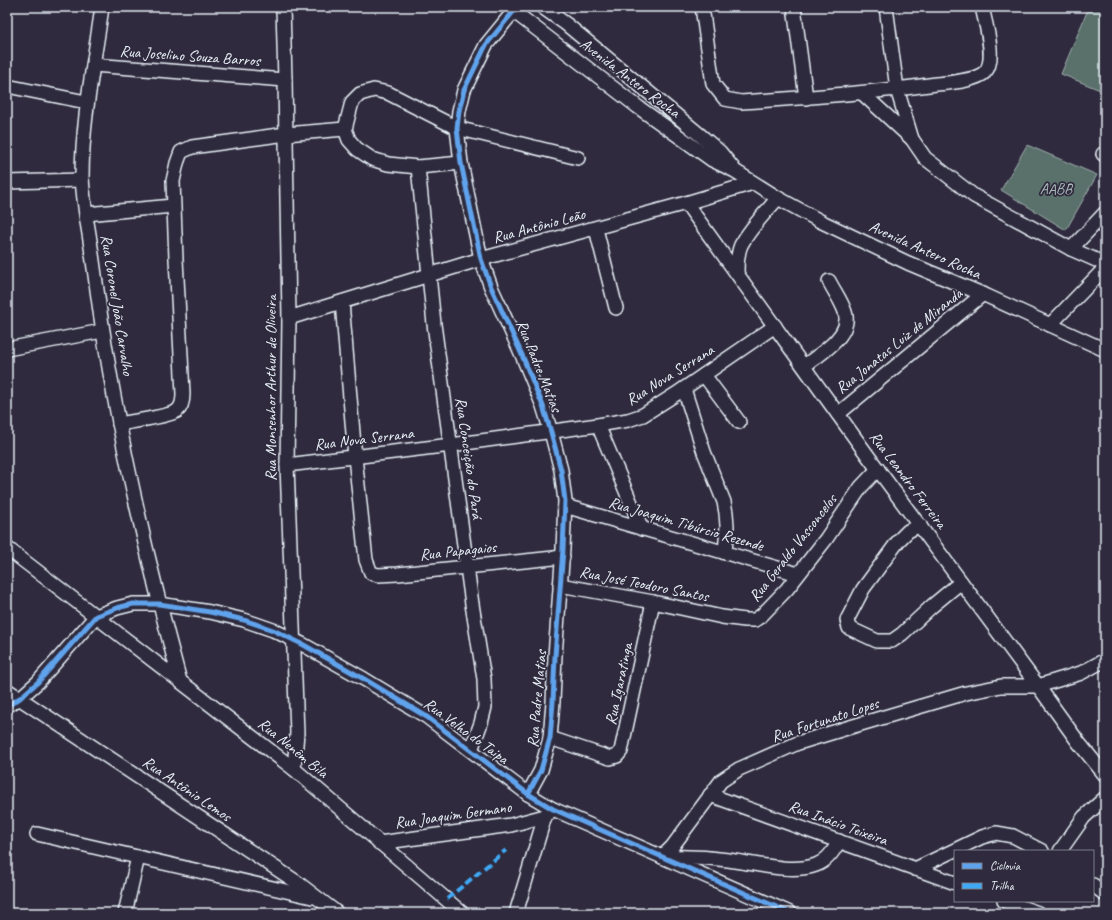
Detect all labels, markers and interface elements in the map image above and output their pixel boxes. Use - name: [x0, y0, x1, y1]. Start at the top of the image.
- street label: Avenida Antero Rocha: [576, 34, 685, 123]
- street label: Rua Joselino Souza Barros: [119, 41, 262, 71]
- park label: AABB: [1040, 179, 1074, 199]
- street label: Rua Antônio Leão: [491, 204, 589, 248]
- street label: Avenida Antero Rocha: [866, 216, 985, 284]
- street label: Rua Coronel João Carvalho: [96, 233, 138, 378]
- street label: Rua Jonatas Luiz de Miranda: [832, 283, 968, 398]
- street label: Rua Monsenhor Arthur de Oliveira: [261, 294, 281, 481]
- street label: Rua Padre Matias: [511, 317, 567, 416]
- street label: Rua Nova Serrana: [622, 340, 719, 410]
- street label: Rua Conceição do Pará: [451, 396, 488, 522]
- street label: Rua Nova Serrana: [313, 423, 416, 455]
- street label: Rua Leandro Ferreira: [865, 427, 952, 534]
- street label: Rua Geraldo Vasconcelos: [745, 489, 842, 606]
- street label: Rua Joaquim Tibúrcio Rezende: [606, 492, 767, 556]
- street label: Rua Papagaios: [419, 537, 499, 565]
- street label: Rua José Teodoro Santos: [578, 562, 712, 607]
- street label: Rua Igaratinga: [601, 640, 638, 727]
- street label: Rua Padre Matias: [523, 648, 551, 748]
- street label: Rua Fortunato Lopes: [769, 693, 883, 747]
- street label: Rua Velho do Taipa: [420, 694, 514, 769]
- street label: Rua Nenêm Bila: [254, 714, 333, 783]
- street label: Rua Antônio Lemos: [139, 752, 237, 827]
- street label: Rua Inácio Teixeira: [786, 796, 891, 851]
- street label: Rua Joaquim Germano: [393, 797, 514, 833]
- legend: [954, 850, 1094, 902]
- text: Ciclovia: [990, 858, 1021, 874]
- text: Trilha: [990, 878, 1015, 894]

